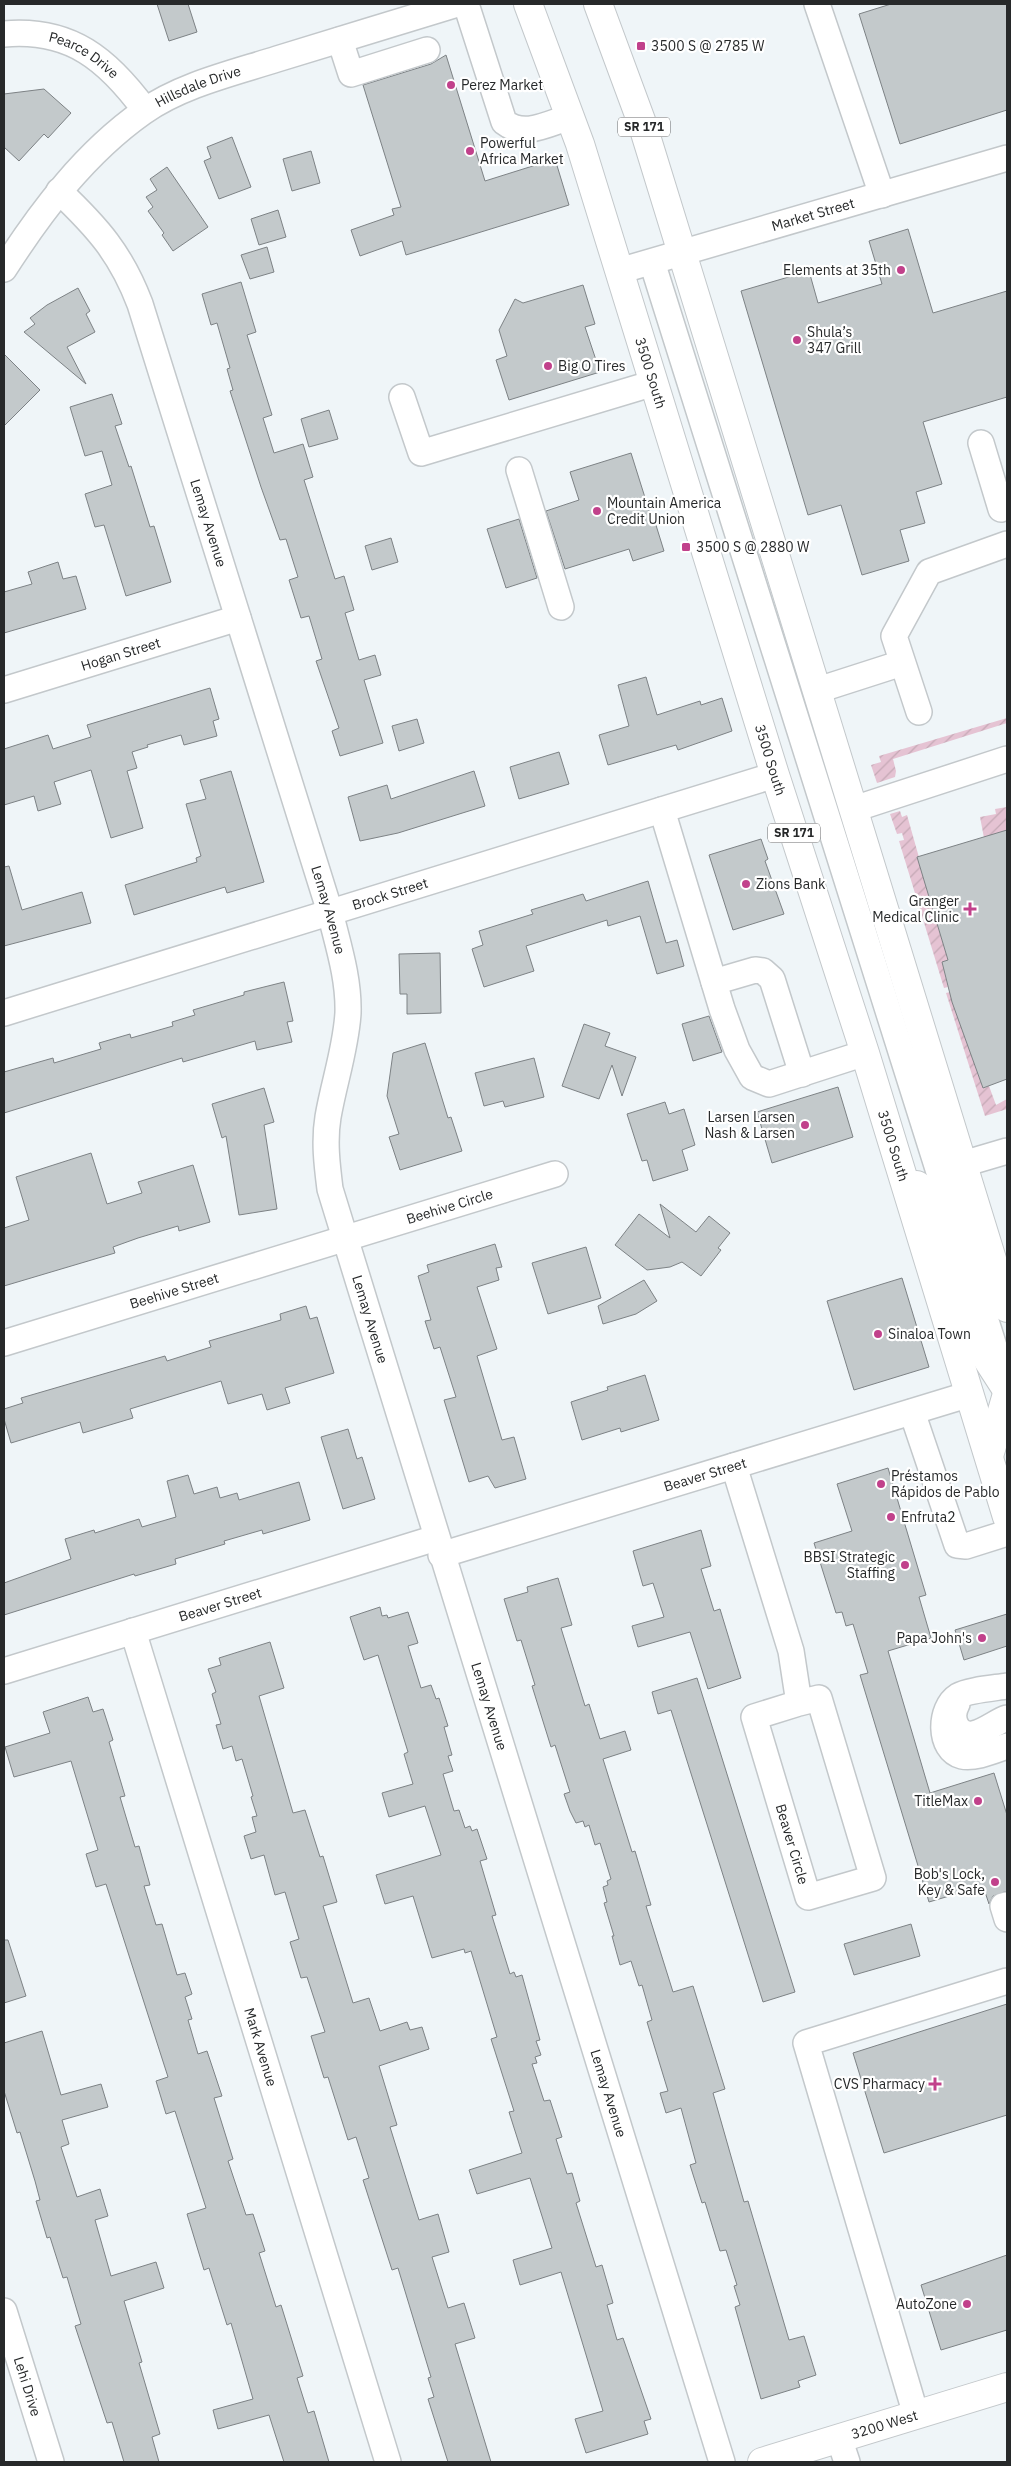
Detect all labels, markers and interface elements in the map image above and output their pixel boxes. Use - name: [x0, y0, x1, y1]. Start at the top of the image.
- street label: Pearce Drive: [47, 28, 123, 82]
- place label: 3500 S @ 2785 W: [651, 37, 765, 55]
- marker: 3500 S @ 2785 W: [635, 40, 647, 52]
- street label: Hillsdale Drive: [152, 61, 243, 111]
- place label: Perez Market: [461, 76, 543, 94]
- marker: Perez Market: [445, 79, 457, 91]
- road number: SR 171: [618, 118, 670, 136]
- place label: Powerful Africa Market: [480, 134, 564, 168]
- marker: Powerful Africa Market: [464, 145, 476, 157]
- street label: Market Street: [769, 194, 857, 235]
- place label: Elements at 35th: [783, 261, 891, 279]
- marker: Elements at 35th: [895, 264, 907, 276]
- place label: Shula’s 347 Grill: [807, 323, 862, 357]
- marker: Shula’s 347 Grill: [791, 334, 803, 346]
- street label: 3500 South: [631, 335, 670, 411]
- place label: Big O Tires: [558, 357, 626, 375]
- marker: Big O Tires: [542, 360, 554, 372]
- street label: Lemay Avenue: [186, 477, 231, 570]
- place label: Mountain America Credit Union: [607, 494, 722, 528]
- marker: Mountain America Credit Union: [591, 505, 603, 517]
- place label: 3500 S @ 2880 W: [696, 538, 810, 556]
- marker: 3500 S @ 2880 W: [680, 541, 692, 553]
- street label: Hogan Street: [79, 633, 163, 675]
- street label: 3500 South: [751, 722, 790, 798]
- road number: SR 171: [768, 824, 820, 842]
- street label: Lemay Avenue: [307, 863, 349, 956]
- street label: Brock Street: [350, 874, 430, 914]
- place label: Zions Bank: [756, 875, 826, 893]
- marker: Zions Bank: [740, 878, 752, 890]
- place label: Granger Medical Clinic: [872, 892, 959, 926]
- marker: Granger Medical Clinic: [963, 902, 977, 916]
- place label: Larsen Larsen Nash & Larsen: [704, 1108, 795, 1142]
- street label: 3500 South: [874, 1108, 913, 1184]
- marker: Larsen Larsen Nash & Larsen: [799, 1119, 811, 1131]
- street label: Beehive Circle: [404, 1185, 495, 1228]
- street label: Beehive Street: [127, 1269, 221, 1313]
- street label: Lemay Avenue: [348, 1273, 392, 1366]
- place label: Sinaloa Town: [888, 1325, 971, 1343]
- marker: Sinaloa Town: [872, 1328, 884, 1340]
- street label: Beaver Street: [661, 1454, 749, 1496]
- place label: Préstamos Rápidos de Pablo: [891, 1467, 1000, 1501]
- marker: Préstamos Rápidos de Pablo: [875, 1478, 887, 1490]
- place label: Enfruta2: [901, 1508, 956, 1526]
- marker: Enfruta2: [885, 1511, 897, 1523]
- place label: BBSI Strategic Staffing: [804, 1548, 896, 1582]
- marker: BBSI Strategic Staffing: [899, 1559, 911, 1571]
- street label: Beaver Street: [176, 1583, 264, 1626]
- place label: Papa John's: [896, 1629, 972, 1647]
- marker: Papa John's: [976, 1632, 988, 1644]
- street label: Lemay Avenue: [467, 1660, 511, 1753]
- place label: TitleMax: [914, 1792, 968, 1810]
- marker: TitleMax: [972, 1795, 984, 1807]
- street label: Beaver Circle: [772, 1802, 813, 1887]
- place label: Bob's Lock, Key & Safe: [914, 1865, 985, 1899]
- marker: Bob's Lock, Key & Safe: [989, 1876, 1001, 1888]
- street label: Mark Avenue: [240, 2005, 281, 2089]
- street label: Lemay Avenue: [586, 2047, 631, 2140]
- place label: CVS Pharmacy: [834, 2075, 925, 2093]
- marker: CVS Pharmacy: [929, 2078, 941, 2090]
- place label: AutoZone: [896, 2295, 957, 2313]
- marker: AutoZone: [961, 2298, 973, 2310]
- street label: Lehi Drive: [10, 2354, 45, 2419]
- street label: 3200 West: [849, 2406, 920, 2443]

